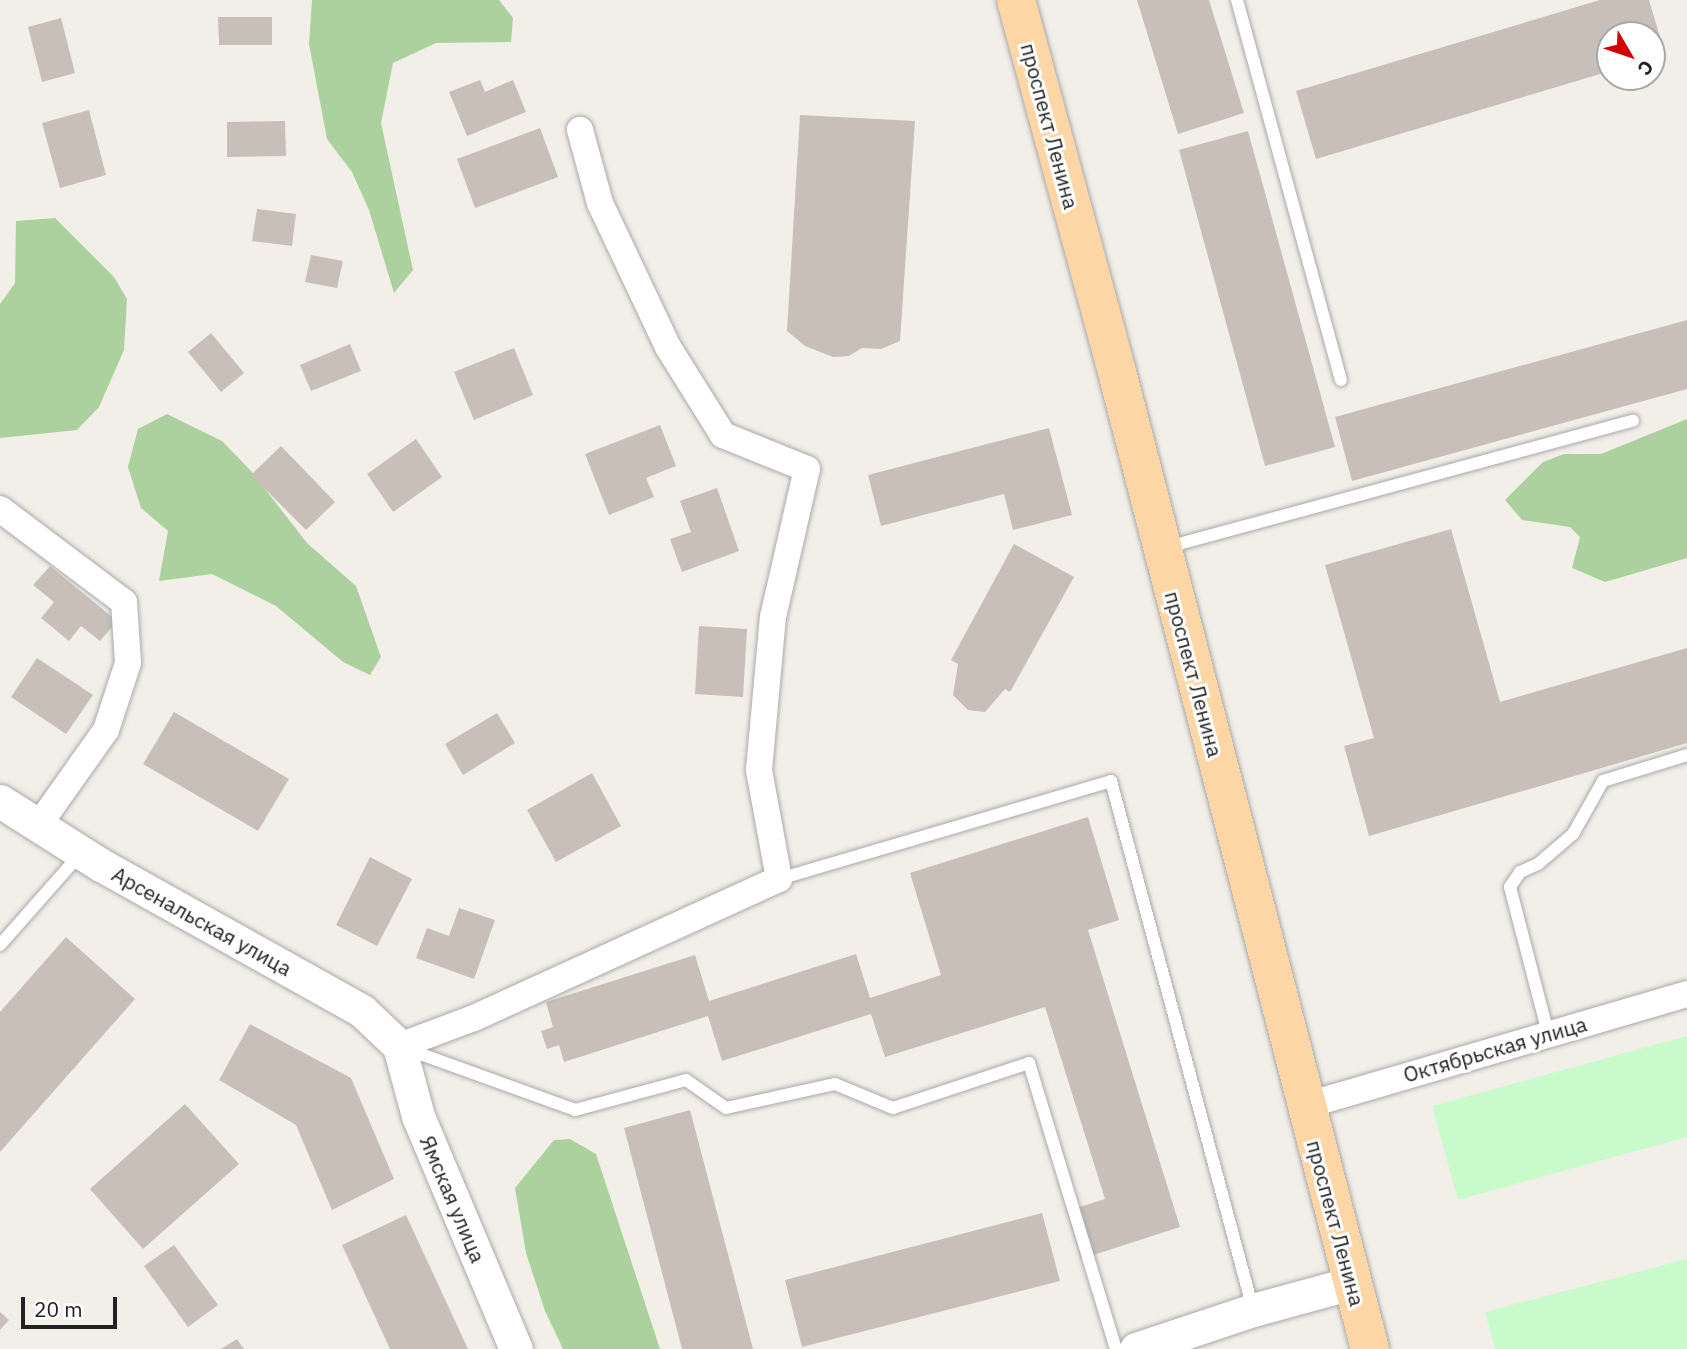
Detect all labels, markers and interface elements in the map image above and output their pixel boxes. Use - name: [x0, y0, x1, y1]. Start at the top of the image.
- north arrow: [1596, 21, 1666, 91]
- street label: проспект Ленина: [1016, 40, 1084, 212]
- text: С: [1633, 56, 1659, 80]
- street label: проспект Ленина: [1160, 588, 1228, 760]
- street label: Арсенальская улица: [108, 861, 296, 981]
- street label: Октябрьская улица: [1400, 1011, 1590, 1087]
- street label: Ямская улица: [415, 1132, 491, 1266]
- street label: проспект Ленина: [1302, 1137, 1370, 1309]
- scale bar: [24, 1282, 121, 1326]
- text: 20 m: [34, 1295, 83, 1323]

